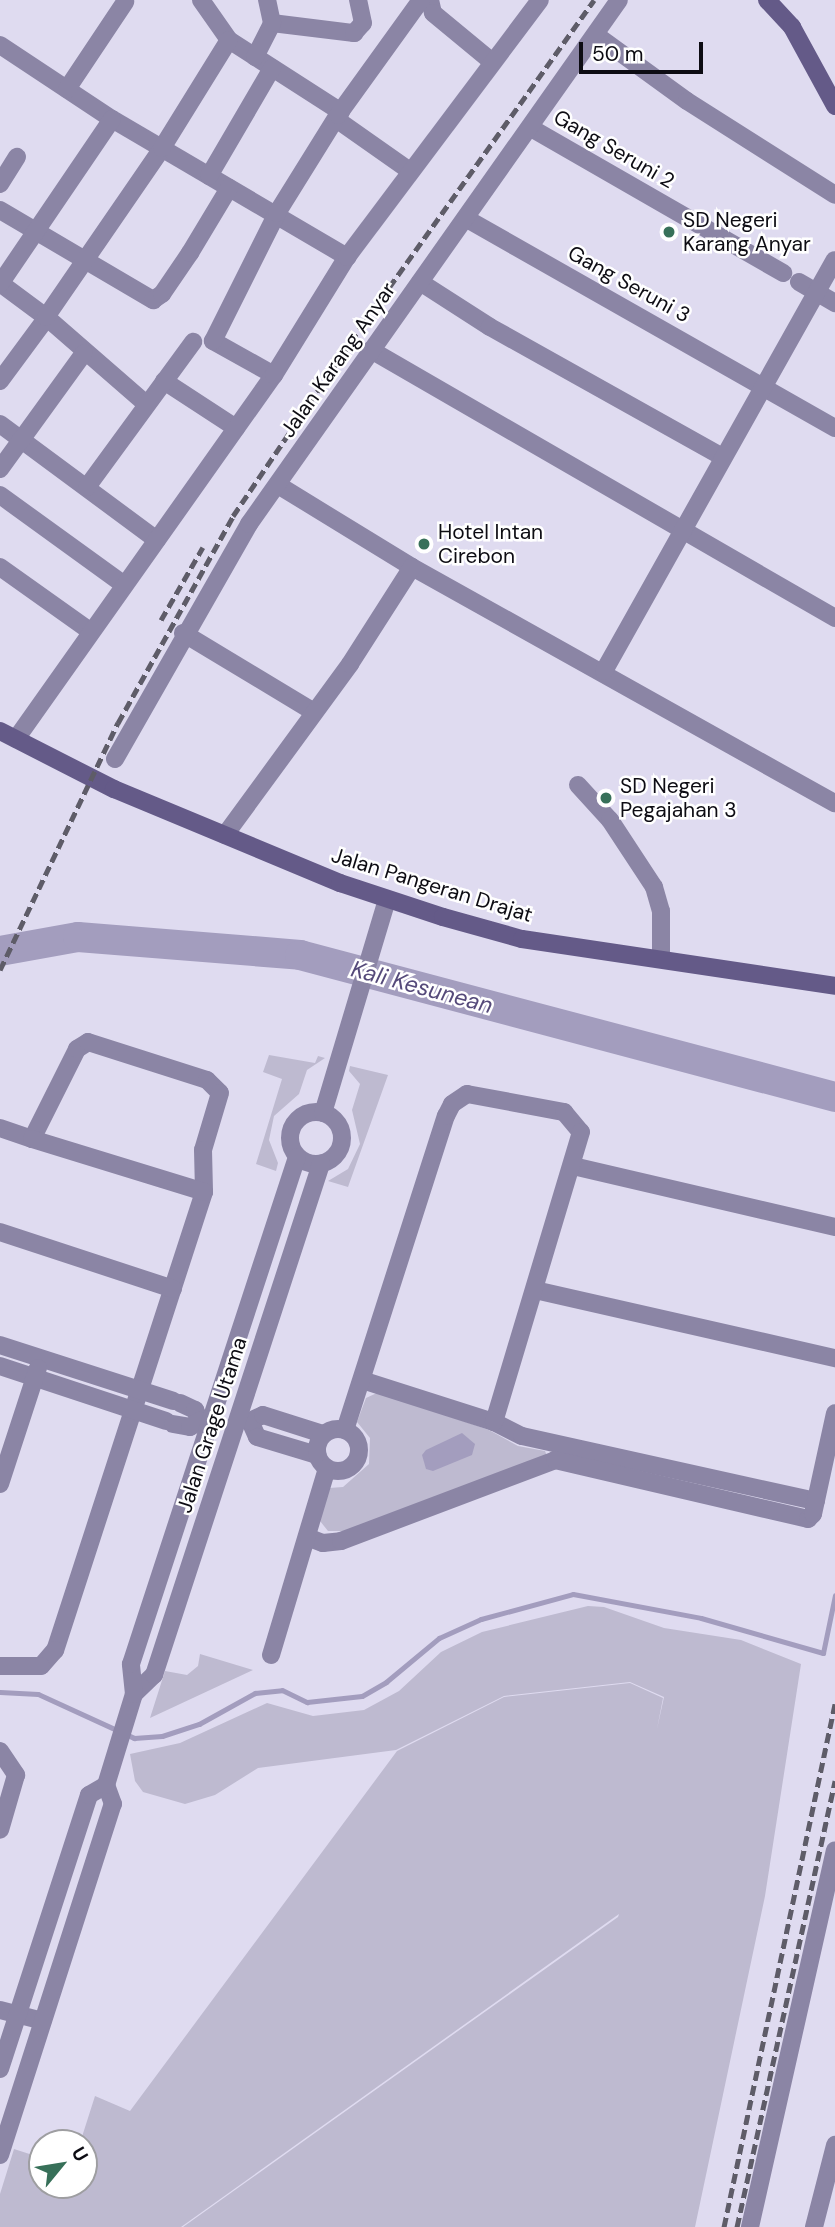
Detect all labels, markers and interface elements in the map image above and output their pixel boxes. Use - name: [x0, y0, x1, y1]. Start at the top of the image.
- scale bar: [583, 28, 707, 72]
- text: 50 m: [592, 40, 643, 68]
- street label: Gang Seruni 2: [549, 104, 679, 194]
- place label: SD Negeri Karang Anyar: [683, 207, 811, 257]
- marker: SD Negeri Karang Anyar: [661, 224, 677, 240]
- street label: Gang Seruni 3: [564, 240, 694, 328]
- street label: Jalan Karang Anyar: [275, 278, 401, 442]
- place label: Hotel Intan Cirebon: [438, 519, 543, 569]
- marker: Hotel Intan Cirebon: [416, 536, 432, 552]
- place label: SD Negeri Pegajahan 3: [620, 773, 737, 823]
- marker: SD Negeri Pegajahan 3: [598, 790, 614, 806]
- street label: Jalan Pangeran Drajat: [328, 842, 536, 928]
- water label: Kali Kesunean: [348, 955, 496, 1019]
- street label: Jalan Grage Utama: [172, 1334, 252, 1516]
- north arrow: [28, 2129, 98, 2199]
- text: U: [66, 2142, 94, 2166]

